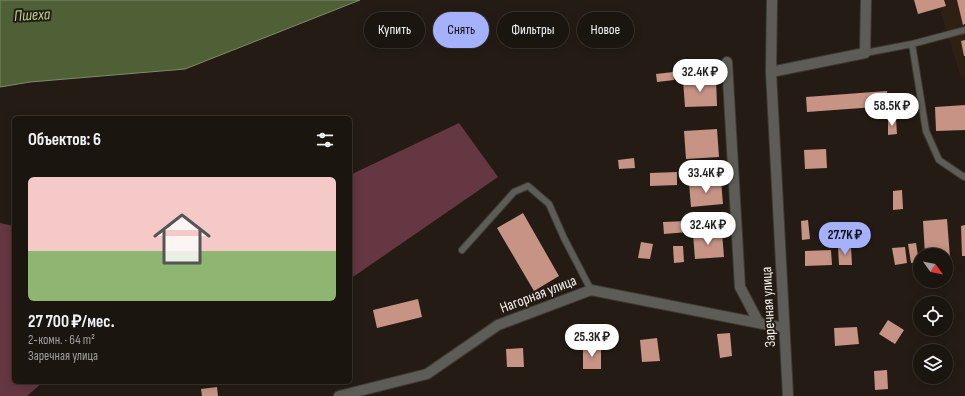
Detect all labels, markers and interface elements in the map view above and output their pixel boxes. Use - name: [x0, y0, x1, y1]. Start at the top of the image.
- water label: Пшеха: [14, 5, 51, 26]
- chip: Купить: [364, 12, 425, 48]
- chip: Снять: [433, 12, 489, 48]
- chip: Фильтры: [497, 12, 569, 48]
- chip: Новое: [577, 12, 634, 48]
- pin: 32.4K ₽: [663, 59, 737, 93]
- text: 32.4K ₽: [682, 64, 718, 80]
- pin: 58.5K ₽: [855, 93, 929, 127]
- text: 58.5K ₽: [874, 98, 910, 114]
- icon: filters: [314, 129, 336, 151]
- text: Объектов: 6: [28, 130, 101, 150]
- pin: 33.4K ₽: [669, 160, 743, 194]
- text: 33.4K ₽: [688, 165, 724, 181]
- icon: home: [146, 203, 218, 275]
- pin: 32.4K ₽: [671, 212, 745, 246]
- text: 32.4K ₽: [690, 217, 726, 233]
- pin: 27.7K ₽: [808, 222, 882, 256]
- text: 27.7K ₽: [828, 227, 862, 243]
- north arrow: [913, 248, 953, 288]
- map controls: [913, 248, 953, 384]
- street label: Заречная улица: [757, 266, 780, 348]
- street label: Нагорная улица: [497, 271, 579, 318]
- button: locate: [913, 296, 953, 336]
- text: 27 700 ₽/мес.: [28, 312, 115, 332]
- pin: 25.3K ₽: [555, 324, 629, 358]
- text: 25.3K ₽: [574, 329, 610, 345]
- text: 2-комн. · 64 m²: [28, 332, 95, 348]
- button: layers: [913, 344, 953, 384]
- text: Заречная улица: [28, 348, 98, 364]

